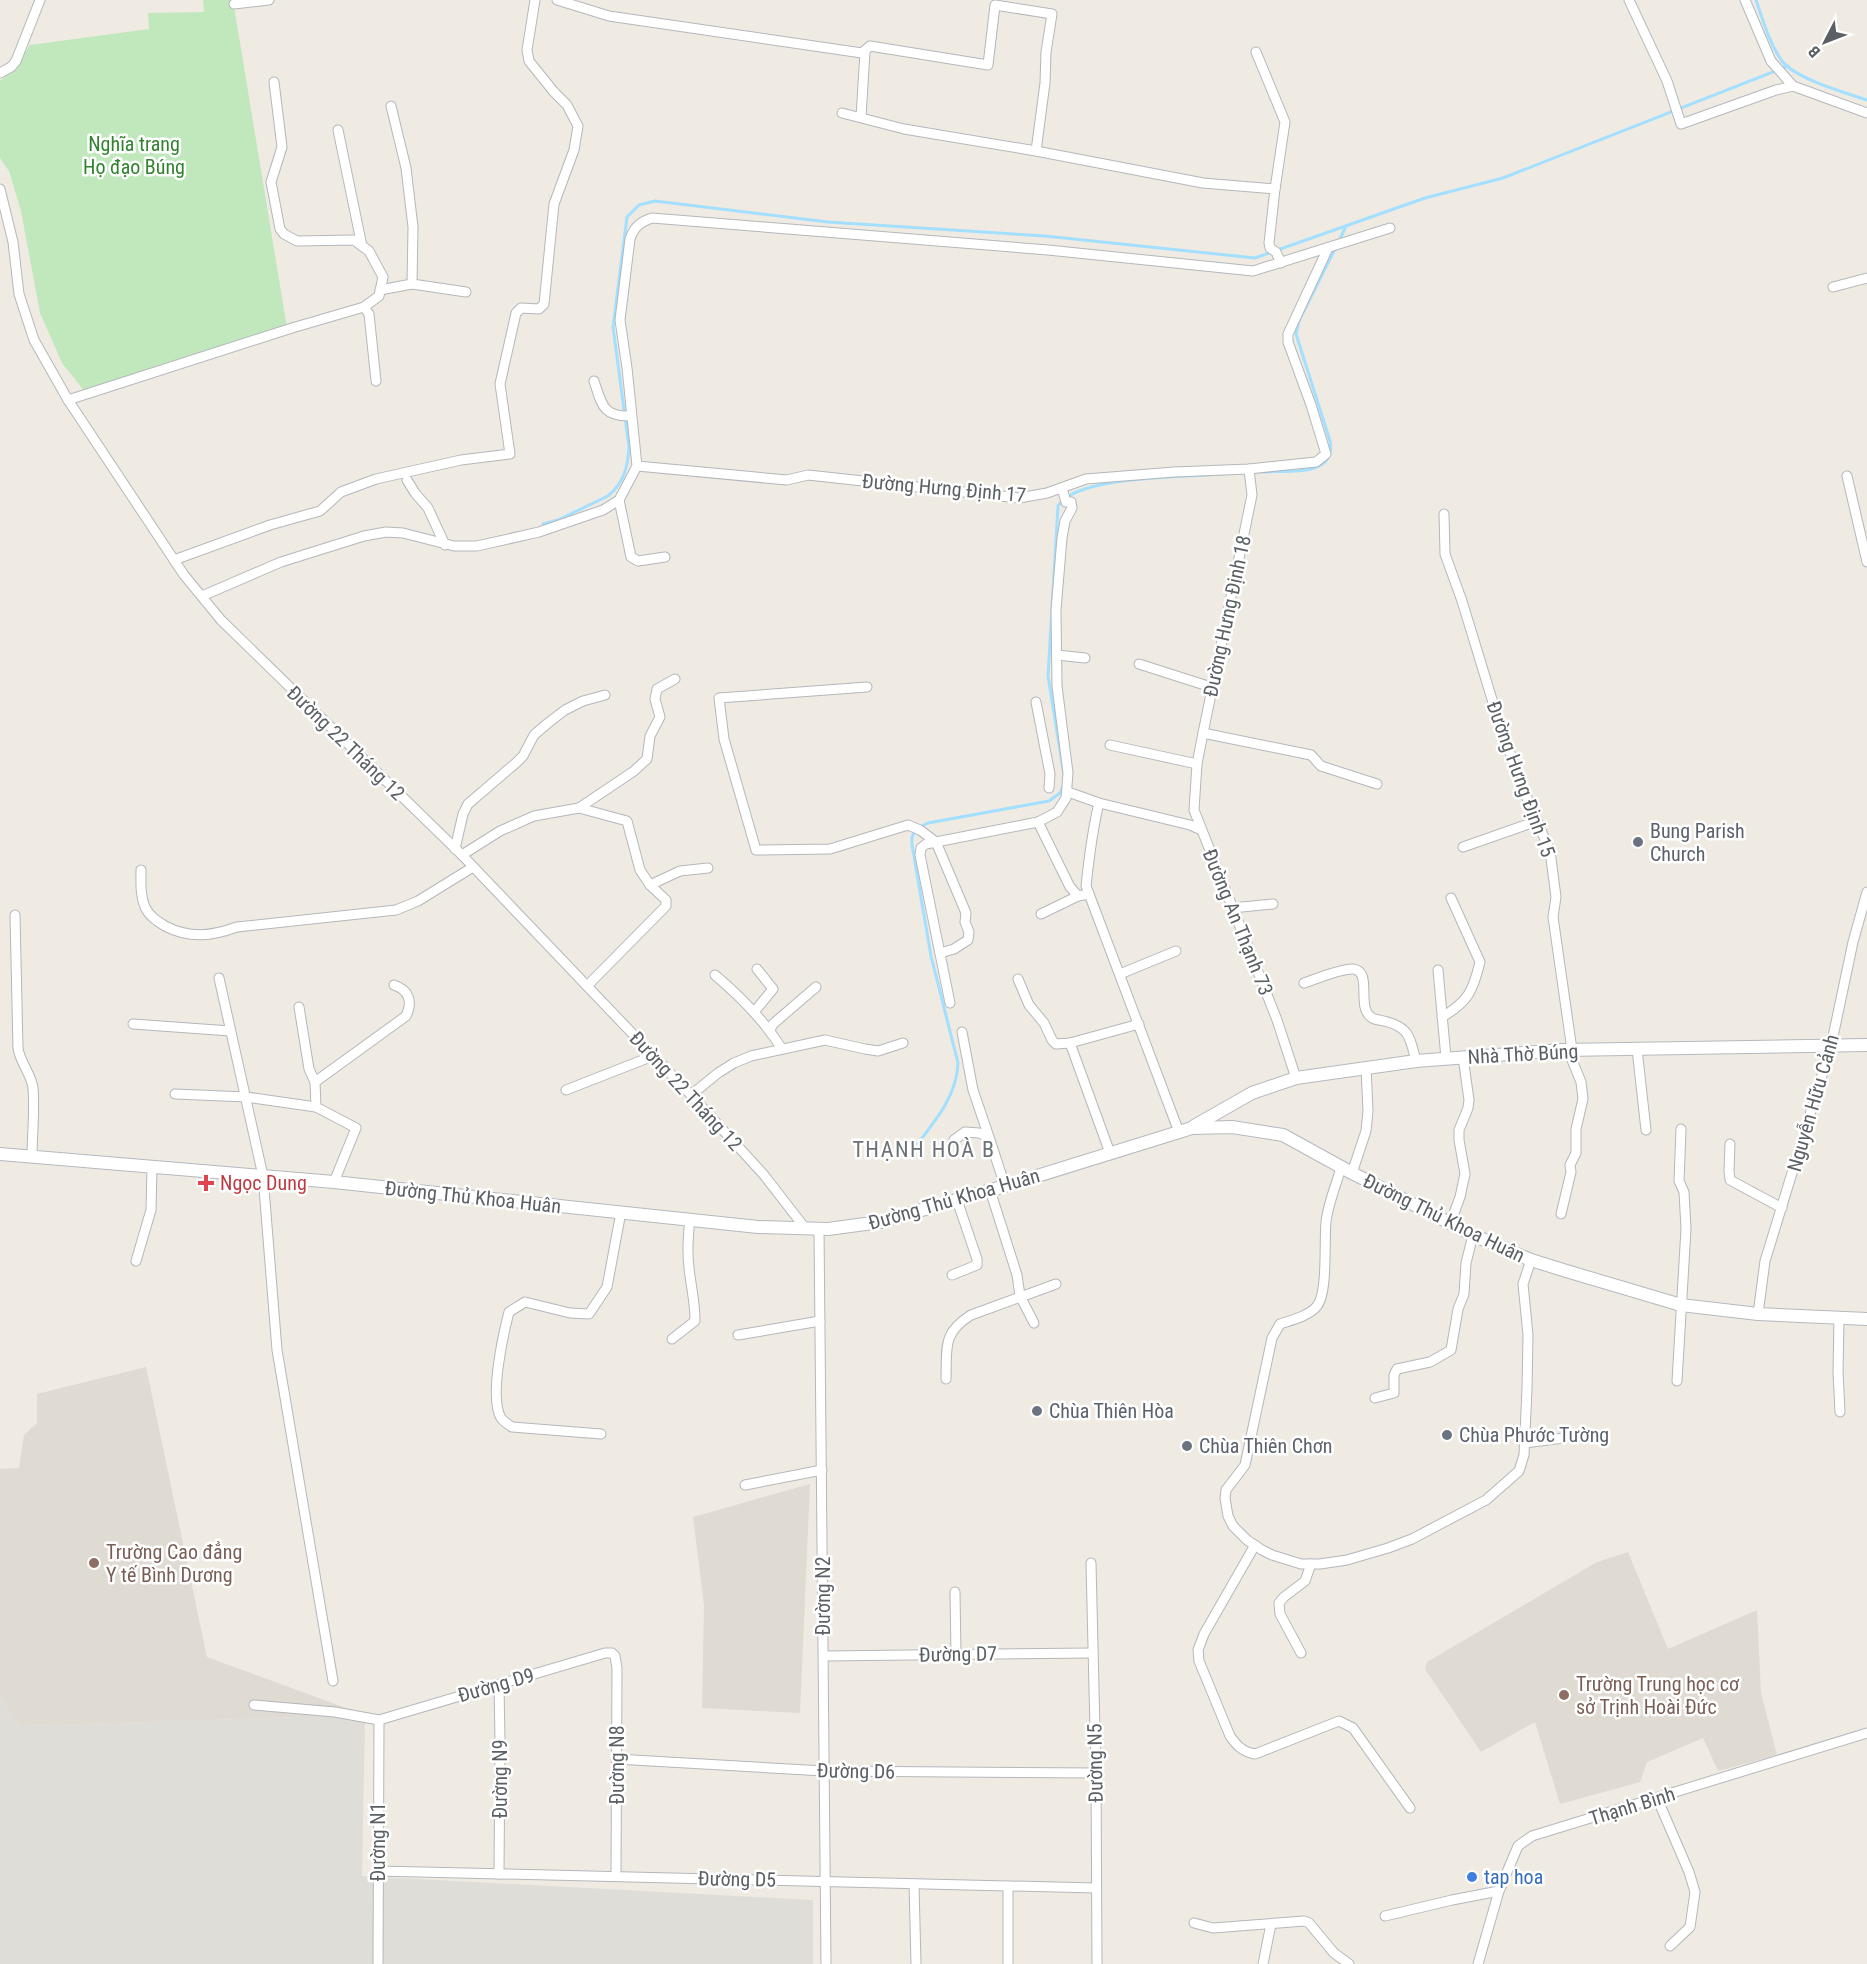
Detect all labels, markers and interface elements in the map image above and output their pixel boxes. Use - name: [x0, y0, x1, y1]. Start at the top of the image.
- north arrow: [1795, 12, 1855, 72]
- text: B: [1804, 42, 1824, 61]
- park label: Nghĩa trang Họ đạo Búng: [83, 132, 185, 179]
- street label: Đường Hưng Định 17: [861, 469, 1027, 507]
- street label: Đường Hưng Định 18: [1198, 533, 1256, 699]
- street label: Đường 22 Tháng 12: [282, 681, 410, 805]
- street label: Đường Hưng Định 15: [1482, 698, 1560, 860]
- place label: Bung Parish Church: [1650, 819, 1745, 866]
- marker: Bung Parish Church: [1631, 835, 1645, 849]
- street label: Đường An Thạnh 73: [1198, 845, 1278, 999]
- street label: Đường 22 Tháng 12: [625, 1026, 748, 1156]
- street label: Nguyễn Hữu Cảnh: [1782, 1032, 1844, 1174]
- street label: Nhà Thờ Búng: [1467, 1039, 1579, 1069]
- district label: THẠNH HOÀ B: [852, 1137, 996, 1162]
- street label: Đường Thủ Khoa Huân: [866, 1163, 1042, 1235]
- street label: Đường Thủ Khoa Huân: [1359, 1168, 1529, 1268]
- place label: Ngọc Dung: [220, 1171, 307, 1195]
- marker: Ngọc Dung: [197, 1174, 215, 1192]
- street label: Đường Thủ Khoa Huân: [384, 1176, 562, 1218]
- place label: Chùa Thiên Hòa: [1049, 1399, 1174, 1423]
- marker: Chùa Thiên Hòa: [1030, 1404, 1044, 1418]
- place label: Chùa Phước Tường: [1459, 1423, 1609, 1447]
- marker: Chùa Phước Tường: [1440, 1428, 1454, 1442]
- place label: Chùa Thiên Chơn: [1199, 1434, 1333, 1458]
- marker: Chùa Thiên Chơn: [1180, 1439, 1194, 1453]
- place label: Trường Cao đẳng Y tế Bình Dương: [106, 1540, 242, 1587]
- marker: Trường Cao đẳng Y tế Bình Dương: [87, 1556, 101, 1570]
- street label: Đường N2: [811, 1556, 835, 1636]
- street label: Đường D7: [919, 1641, 997, 1667]
- street label: Đường D9: [455, 1663, 537, 1707]
- place label: Trường Trung học cơ sở Trịnh Hoài Đức: [1576, 1672, 1740, 1719]
- marker: Trường Trung học cơ sở Trịnh Hoài Đức: [1557, 1688, 1571, 1702]
- street label: Đường N5: [1082, 1723, 1108, 1803]
- street label: Đường N8: [605, 1725, 629, 1805]
- street label: Đường N9: [488, 1739, 512, 1819]
- street label: Đường D6: [817, 1758, 895, 1784]
- street label: Thạnh Bình: [1586, 1782, 1678, 1830]
- street label: Đường N1: [366, 1802, 390, 1882]
- place label: tap hoa: [1484, 1865, 1543, 1889]
- street label: Đường D5: [698, 1866, 776, 1892]
- marker: tap hoa: [1465, 1870, 1479, 1884]

